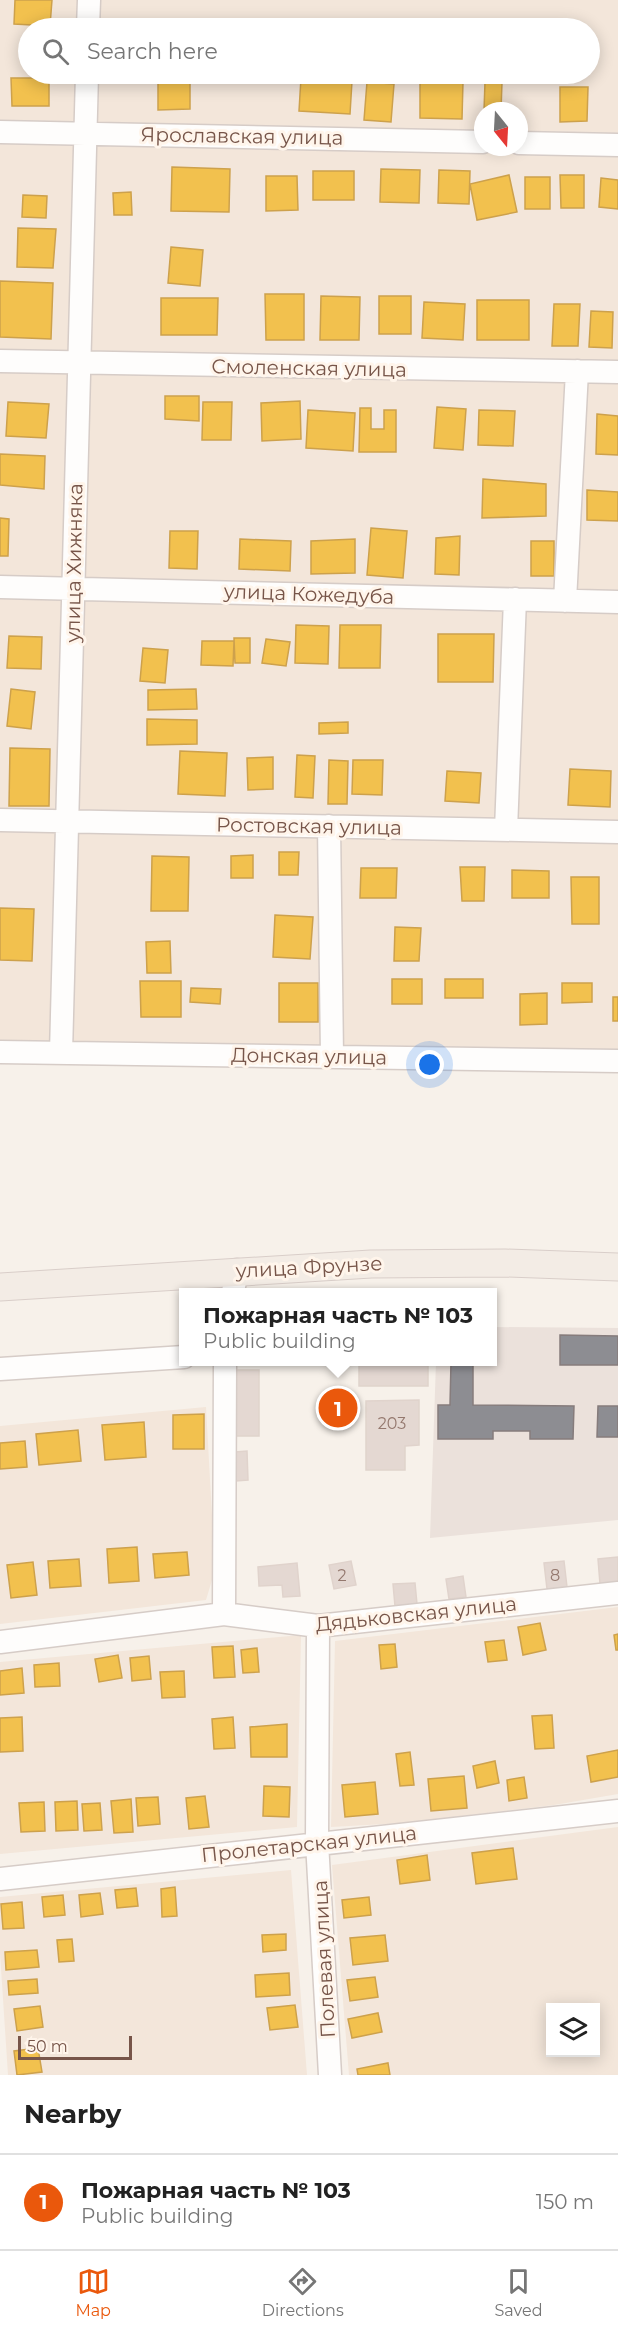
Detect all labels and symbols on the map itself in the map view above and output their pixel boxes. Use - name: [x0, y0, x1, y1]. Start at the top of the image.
- north arrow: [474, 102, 528, 156]
- street label: Ярославская улица: [141, 122, 343, 150]
- street label: Смоленская улица: [211, 354, 407, 382]
- street label: улица Хижняка: [61, 483, 87, 644]
- street label: улица Кожедуба: [222, 579, 395, 609]
- street label: Ростовская улица: [216, 812, 402, 840]
- street label: Донская улица: [231, 1043, 387, 1069]
- your location: [415, 1050, 444, 1079]
- street label: улица Фрунзе: [234, 1251, 383, 1283]
- pin: 1: [318, 1386, 358, 1430]
- house number: 203: [378, 1414, 406, 1433]
- house number: 2: [337, 1566, 347, 1585]
- house number: 8: [550, 1566, 560, 1585]
- street label: Дядьковская улица: [314, 1592, 518, 1636]
- street label: Пролетарская улица: [200, 1821, 418, 1867]
- street label: Полевая улица: [308, 1880, 340, 2038]
- scale bar: [18, 2033, 132, 2060]

